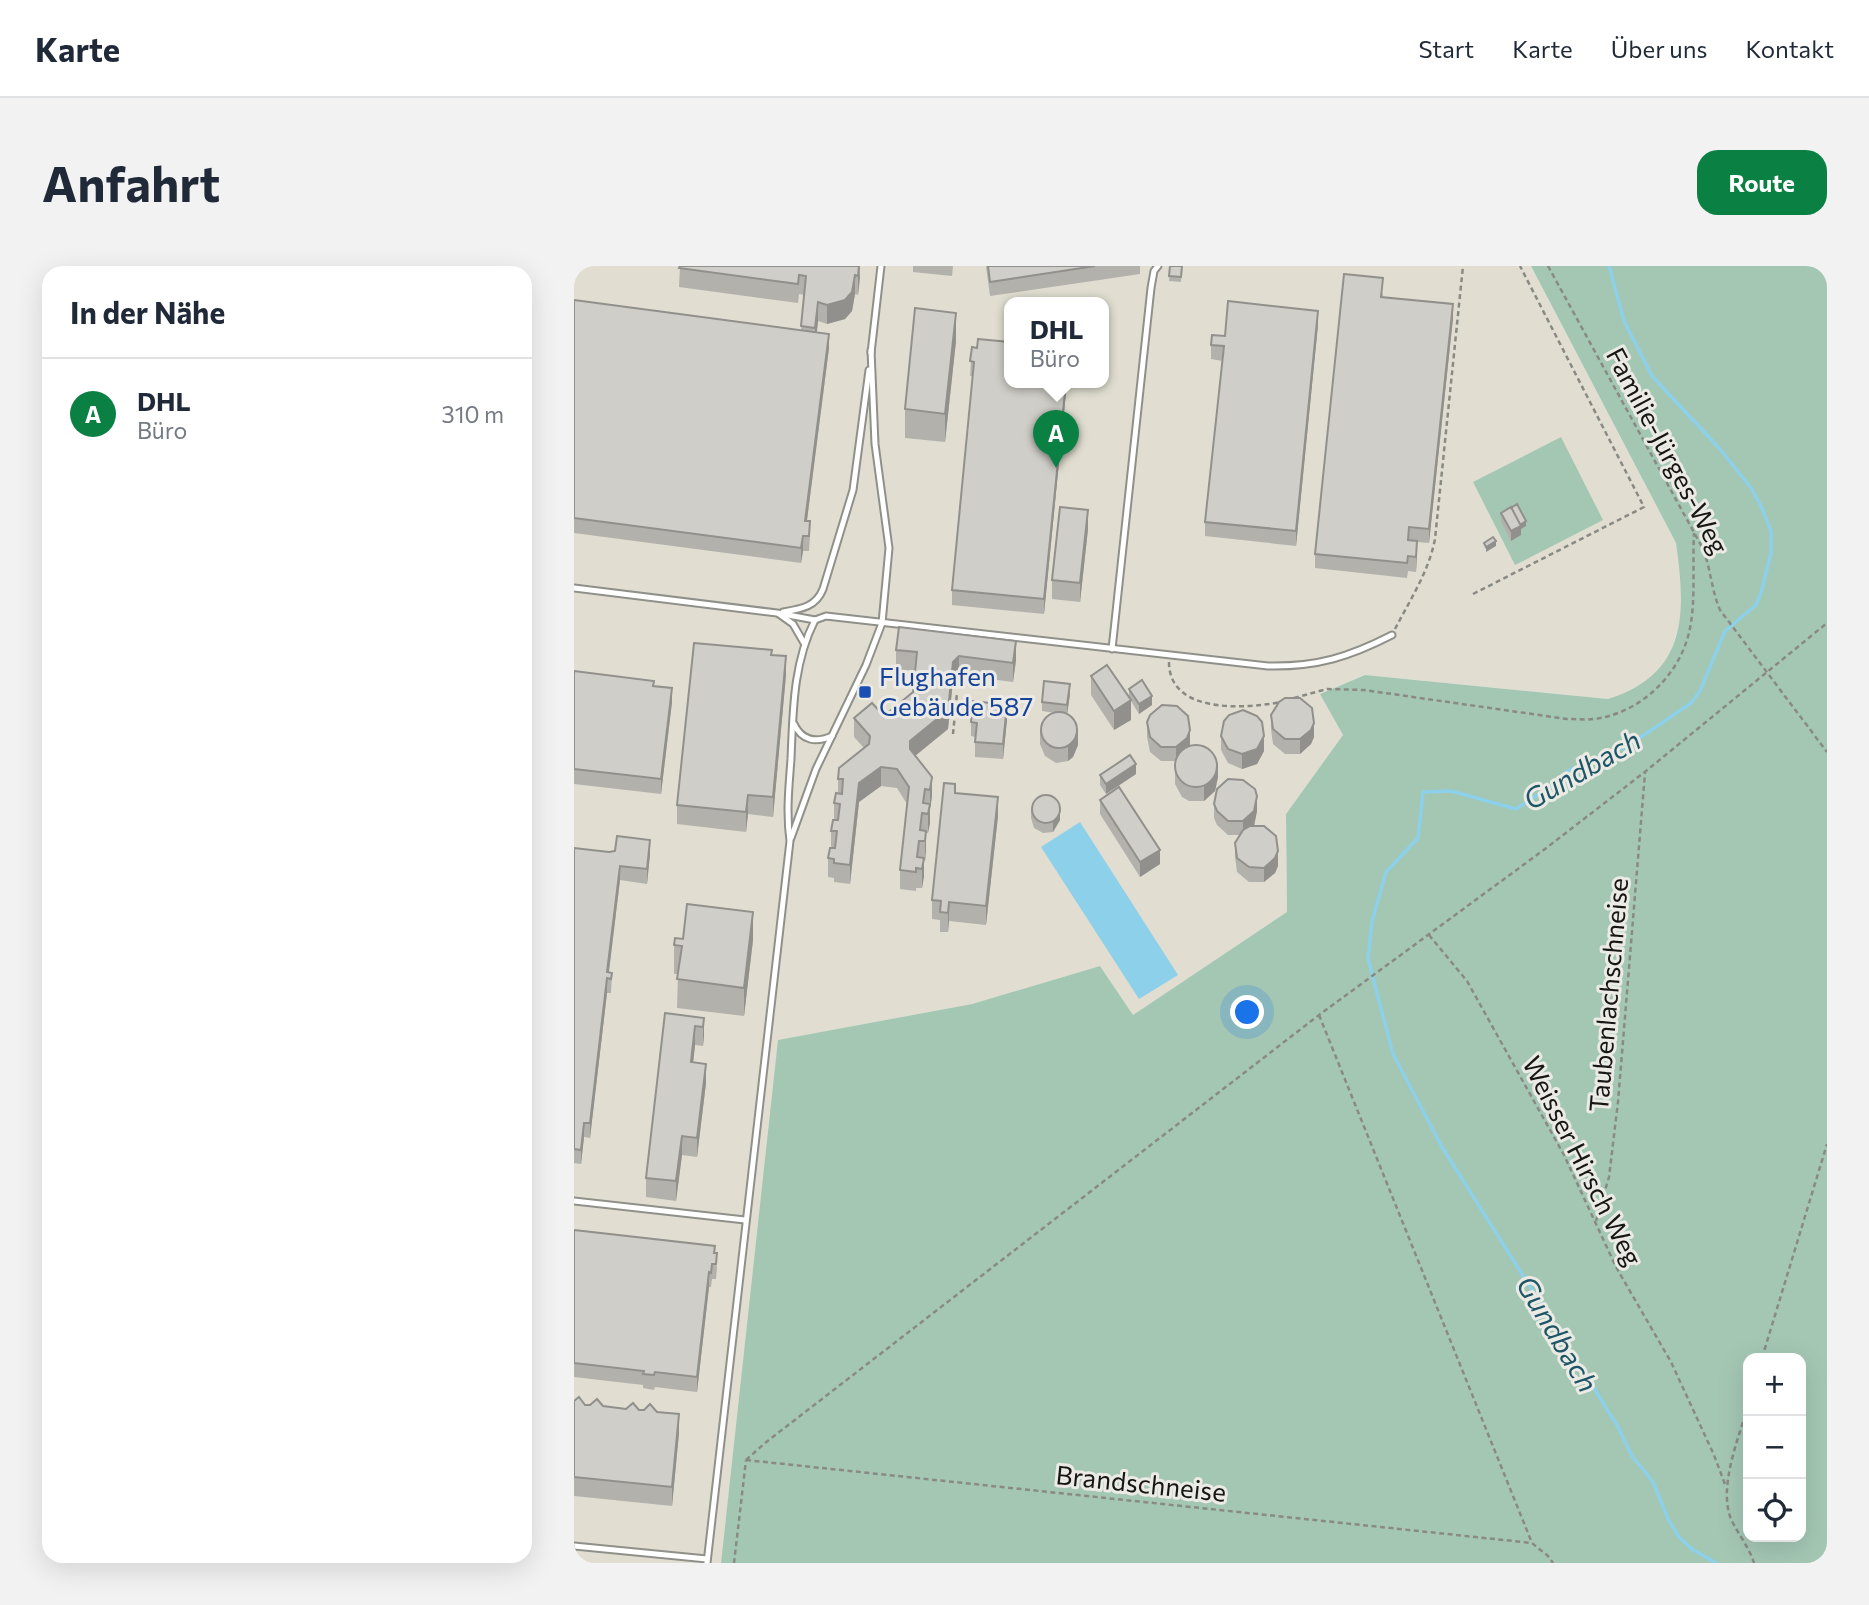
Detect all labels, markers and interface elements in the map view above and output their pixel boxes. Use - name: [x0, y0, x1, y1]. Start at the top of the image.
- text: Karte: [35, 28, 120, 69]
- text: Start: [1419, 34, 1474, 63]
- text: Karte: [1512, 34, 1573, 63]
- text: Über uns: [1611, 34, 1707, 63]
- text: Kontakt: [1745, 34, 1834, 63]
- button: Route: [1697, 150, 1827, 215]
- text: Anfahrt: [42, 152, 220, 212]
- text: In der Nähe: [70, 293, 225, 330]
- popup: [1004, 297, 1109, 388]
- text: DHL: [1030, 313, 1083, 344]
- street label: Familie-Jürges-Weg: [1601, 342, 1736, 559]
- text: Büro: [1030, 344, 1080, 372]
- text: DHL: [137, 385, 191, 416]
- text: A: [85, 400, 101, 428]
- text: 310 m: [442, 400, 504, 428]
- pin: A: [1033, 410, 1079, 468]
- text: Büro: [137, 416, 187, 444]
- place label: Flughafen Gebäude 587: [879, 660, 1033, 721]
- marker: Flughafen Gebäude 587: [857, 684, 873, 700]
- water label: Gundbach: [1517, 722, 1646, 816]
- street label: Taubenlachschneise: [1582, 877, 1633, 1113]
- your location: [1230, 995, 1264, 1029]
- street label: Weisser Hirsch Weg: [1517, 1050, 1650, 1270]
- water label: Gundbach: [1510, 1269, 1606, 1398]
- map controls: [1743, 1353, 1806, 1542]
- button: +: [1743, 1353, 1806, 1416]
- button: −: [1743, 1416, 1806, 1479]
- street label: Brandschneise: [1055, 1458, 1228, 1507]
- button: locate: [1743, 1479, 1806, 1542]

